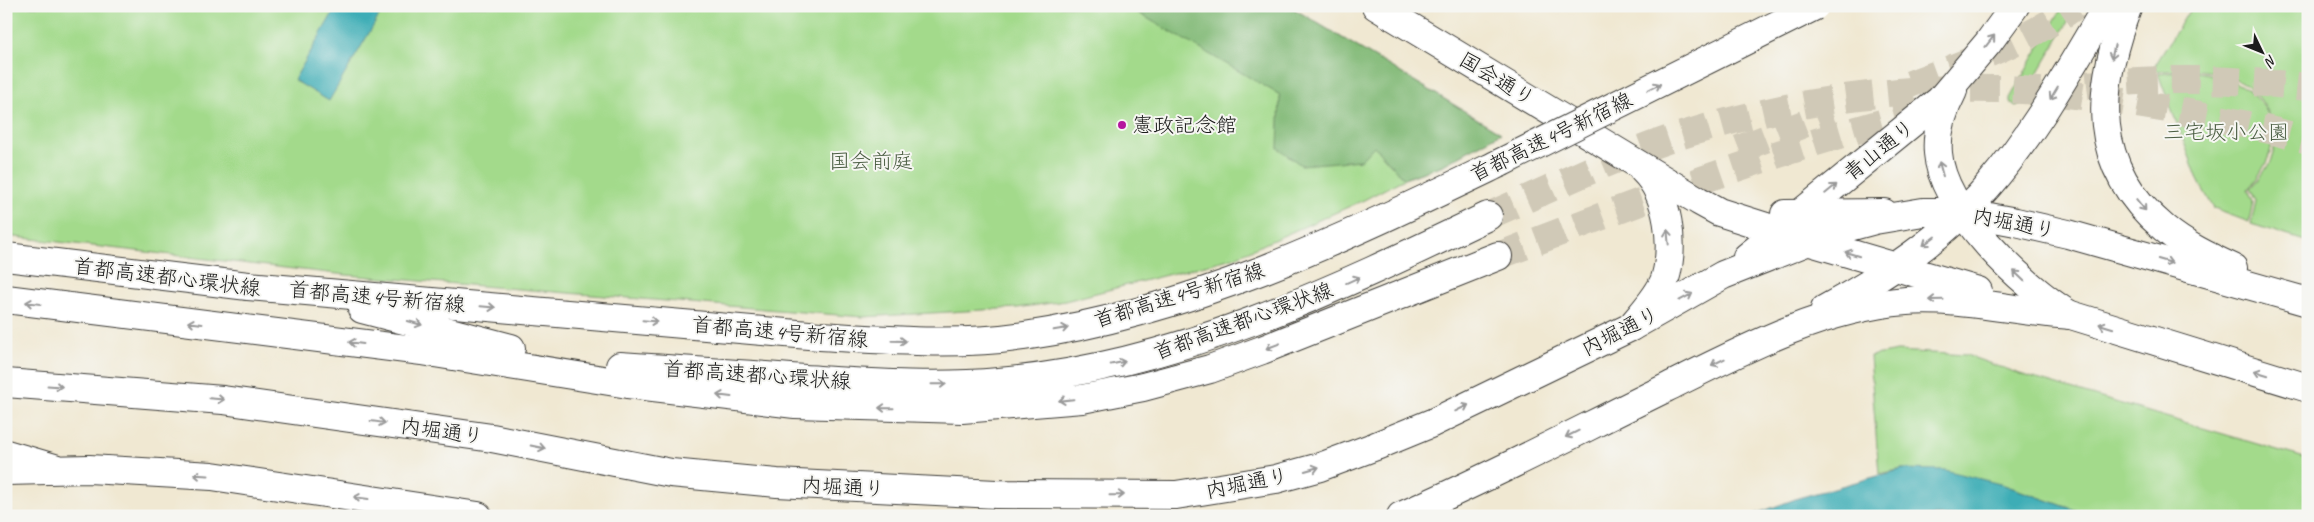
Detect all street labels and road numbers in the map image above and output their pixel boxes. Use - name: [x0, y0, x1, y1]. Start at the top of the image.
- street label: 国会通り: [1454, 46, 1540, 112]
- street label: 首都高速4号新宿線: [1466, 86, 1636, 188]
- street label: 青山通り: [1838, 113, 1920, 187]
- street label: 内堀通り: [1970, 202, 2058, 244]
- street label: 首都高速都心環状線: [72, 253, 262, 301]
- street label: 首都高速4号新宿線: [1090, 257, 1268, 333]
- street label: 首都高速4号新宿線: [287, 276, 467, 318]
- street label: 首都高速都心環状線: [1150, 276, 1336, 366]
- street label: 内堀通り: [1577, 300, 1663, 362]
- street label: 首都高速4号新宿線: [690, 311, 870, 353]
- street label: 首都高速都心環状線: [662, 355, 852, 395]
- street label: 内堀通り: [399, 412, 485, 450]
- street label: 内堀通り: [1203, 462, 1291, 504]
- street label: 内堀通り: [800, 472, 886, 502]

